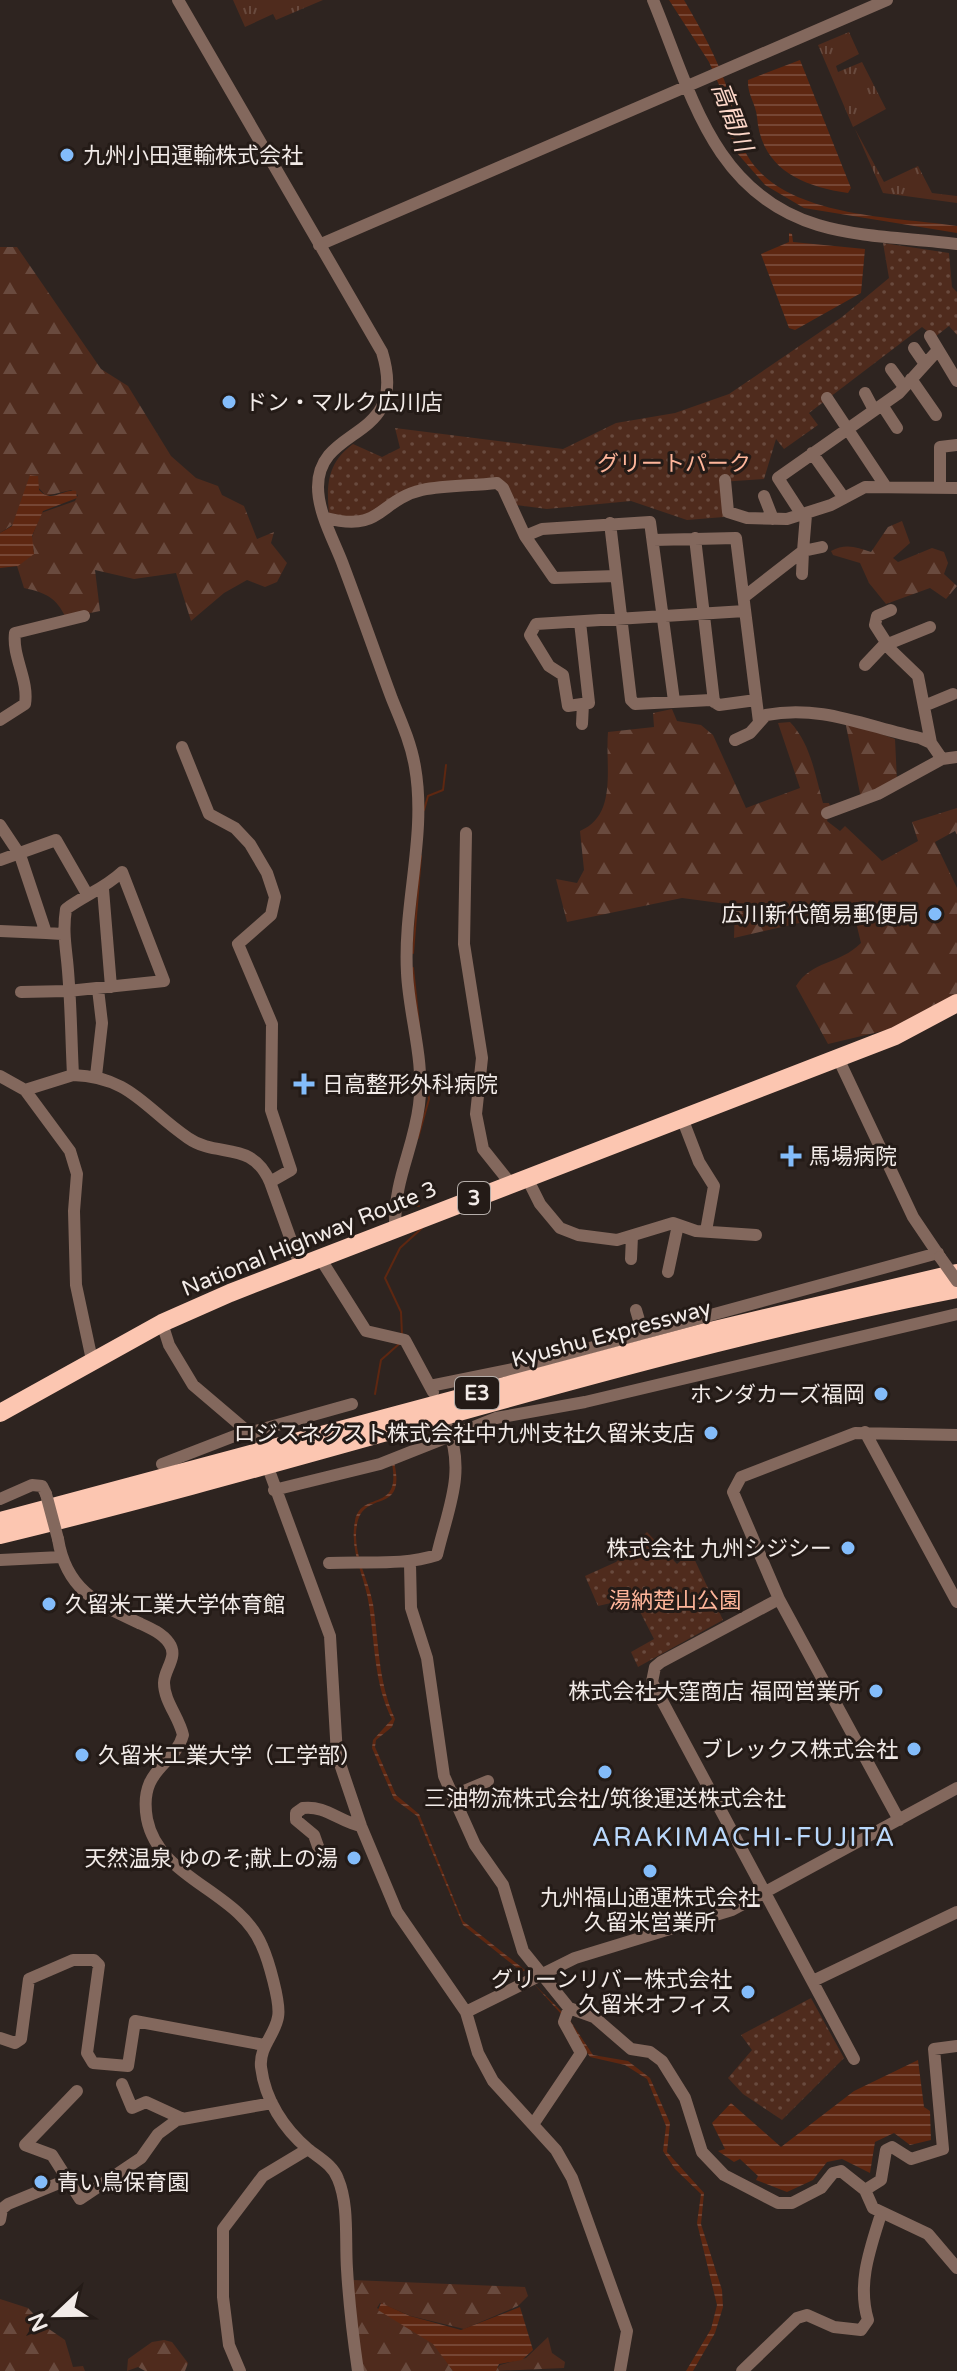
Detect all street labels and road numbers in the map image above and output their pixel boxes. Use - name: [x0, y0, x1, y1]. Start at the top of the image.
- street label: National Highway Route 3: [178, 1176, 441, 1302]
- road number: 3: [458, 1182, 490, 1214]
- street label: Kyushu Expressway: [509, 1295, 714, 1373]
- road number: E3: [455, 1377, 499, 1409]

